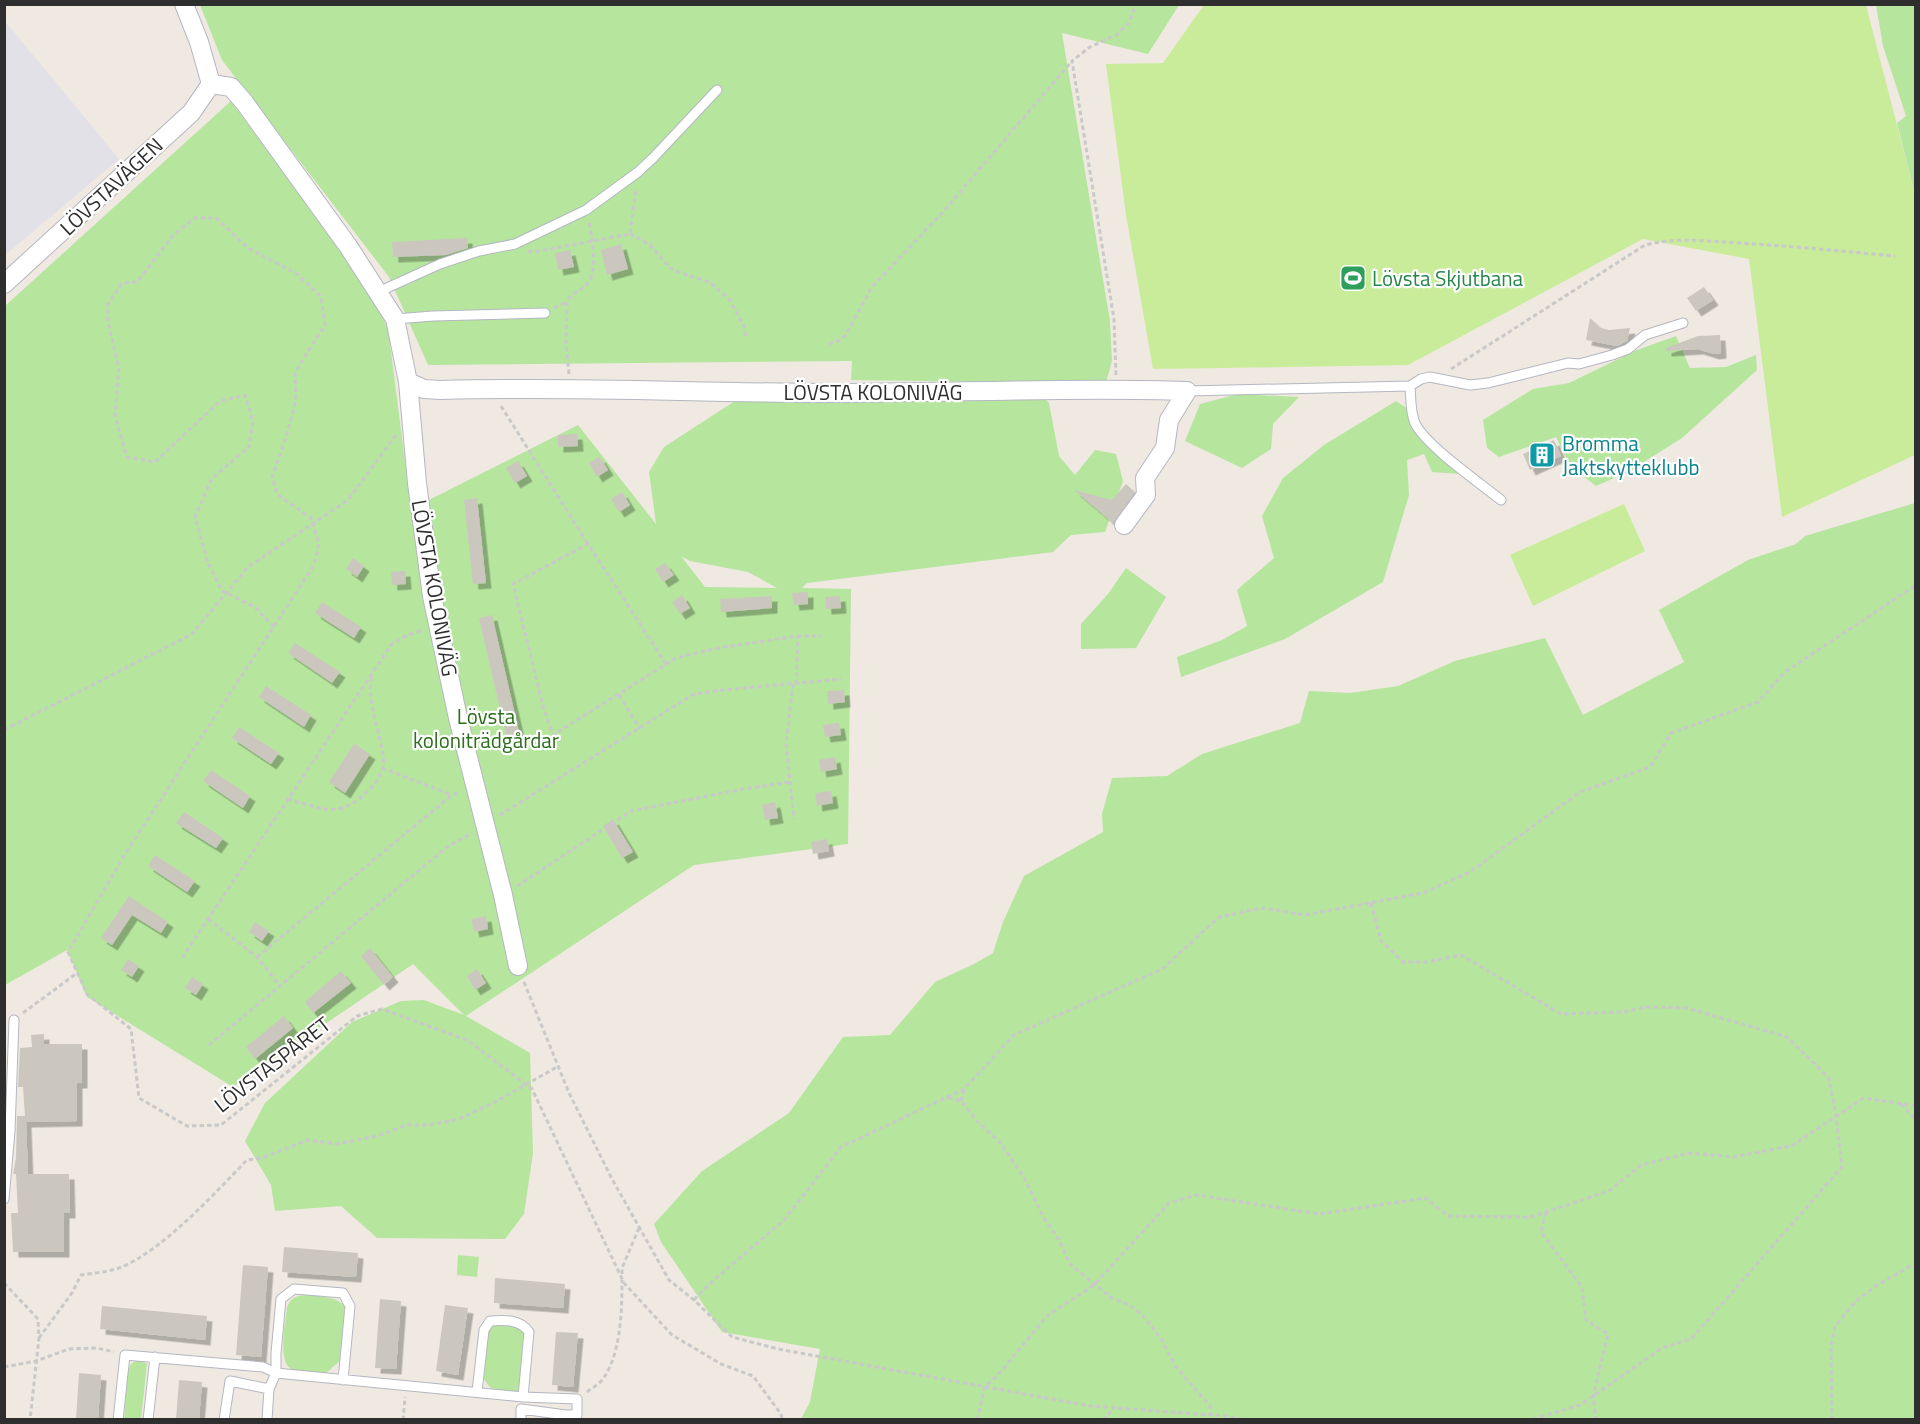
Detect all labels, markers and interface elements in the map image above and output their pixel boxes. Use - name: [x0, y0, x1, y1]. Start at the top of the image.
- street label: LÖVSTAVÄGEN: [52, 130, 170, 242]
- place label: Lövsta Skjutbana: [1372, 262, 1524, 294]
- sports icon: Lövsta Skjutbana: [1338, 263, 1368, 293]
- street label: LÖVSTA KOLONIVÄG: [783, 376, 963, 408]
- place label: Bromma Jaktskytteklubb: [1562, 427, 1700, 483]
- building icon: Bromma Jaktskytteklubb: [1527, 440, 1557, 470]
- street label: LÖVSTA KOLONIVÄG: [404, 497, 466, 679]
- park label: Lövsta koloniträdgårdar: [413, 700, 559, 756]
- street label: LÖVSTASPÅRET: [207, 1008, 337, 1120]

